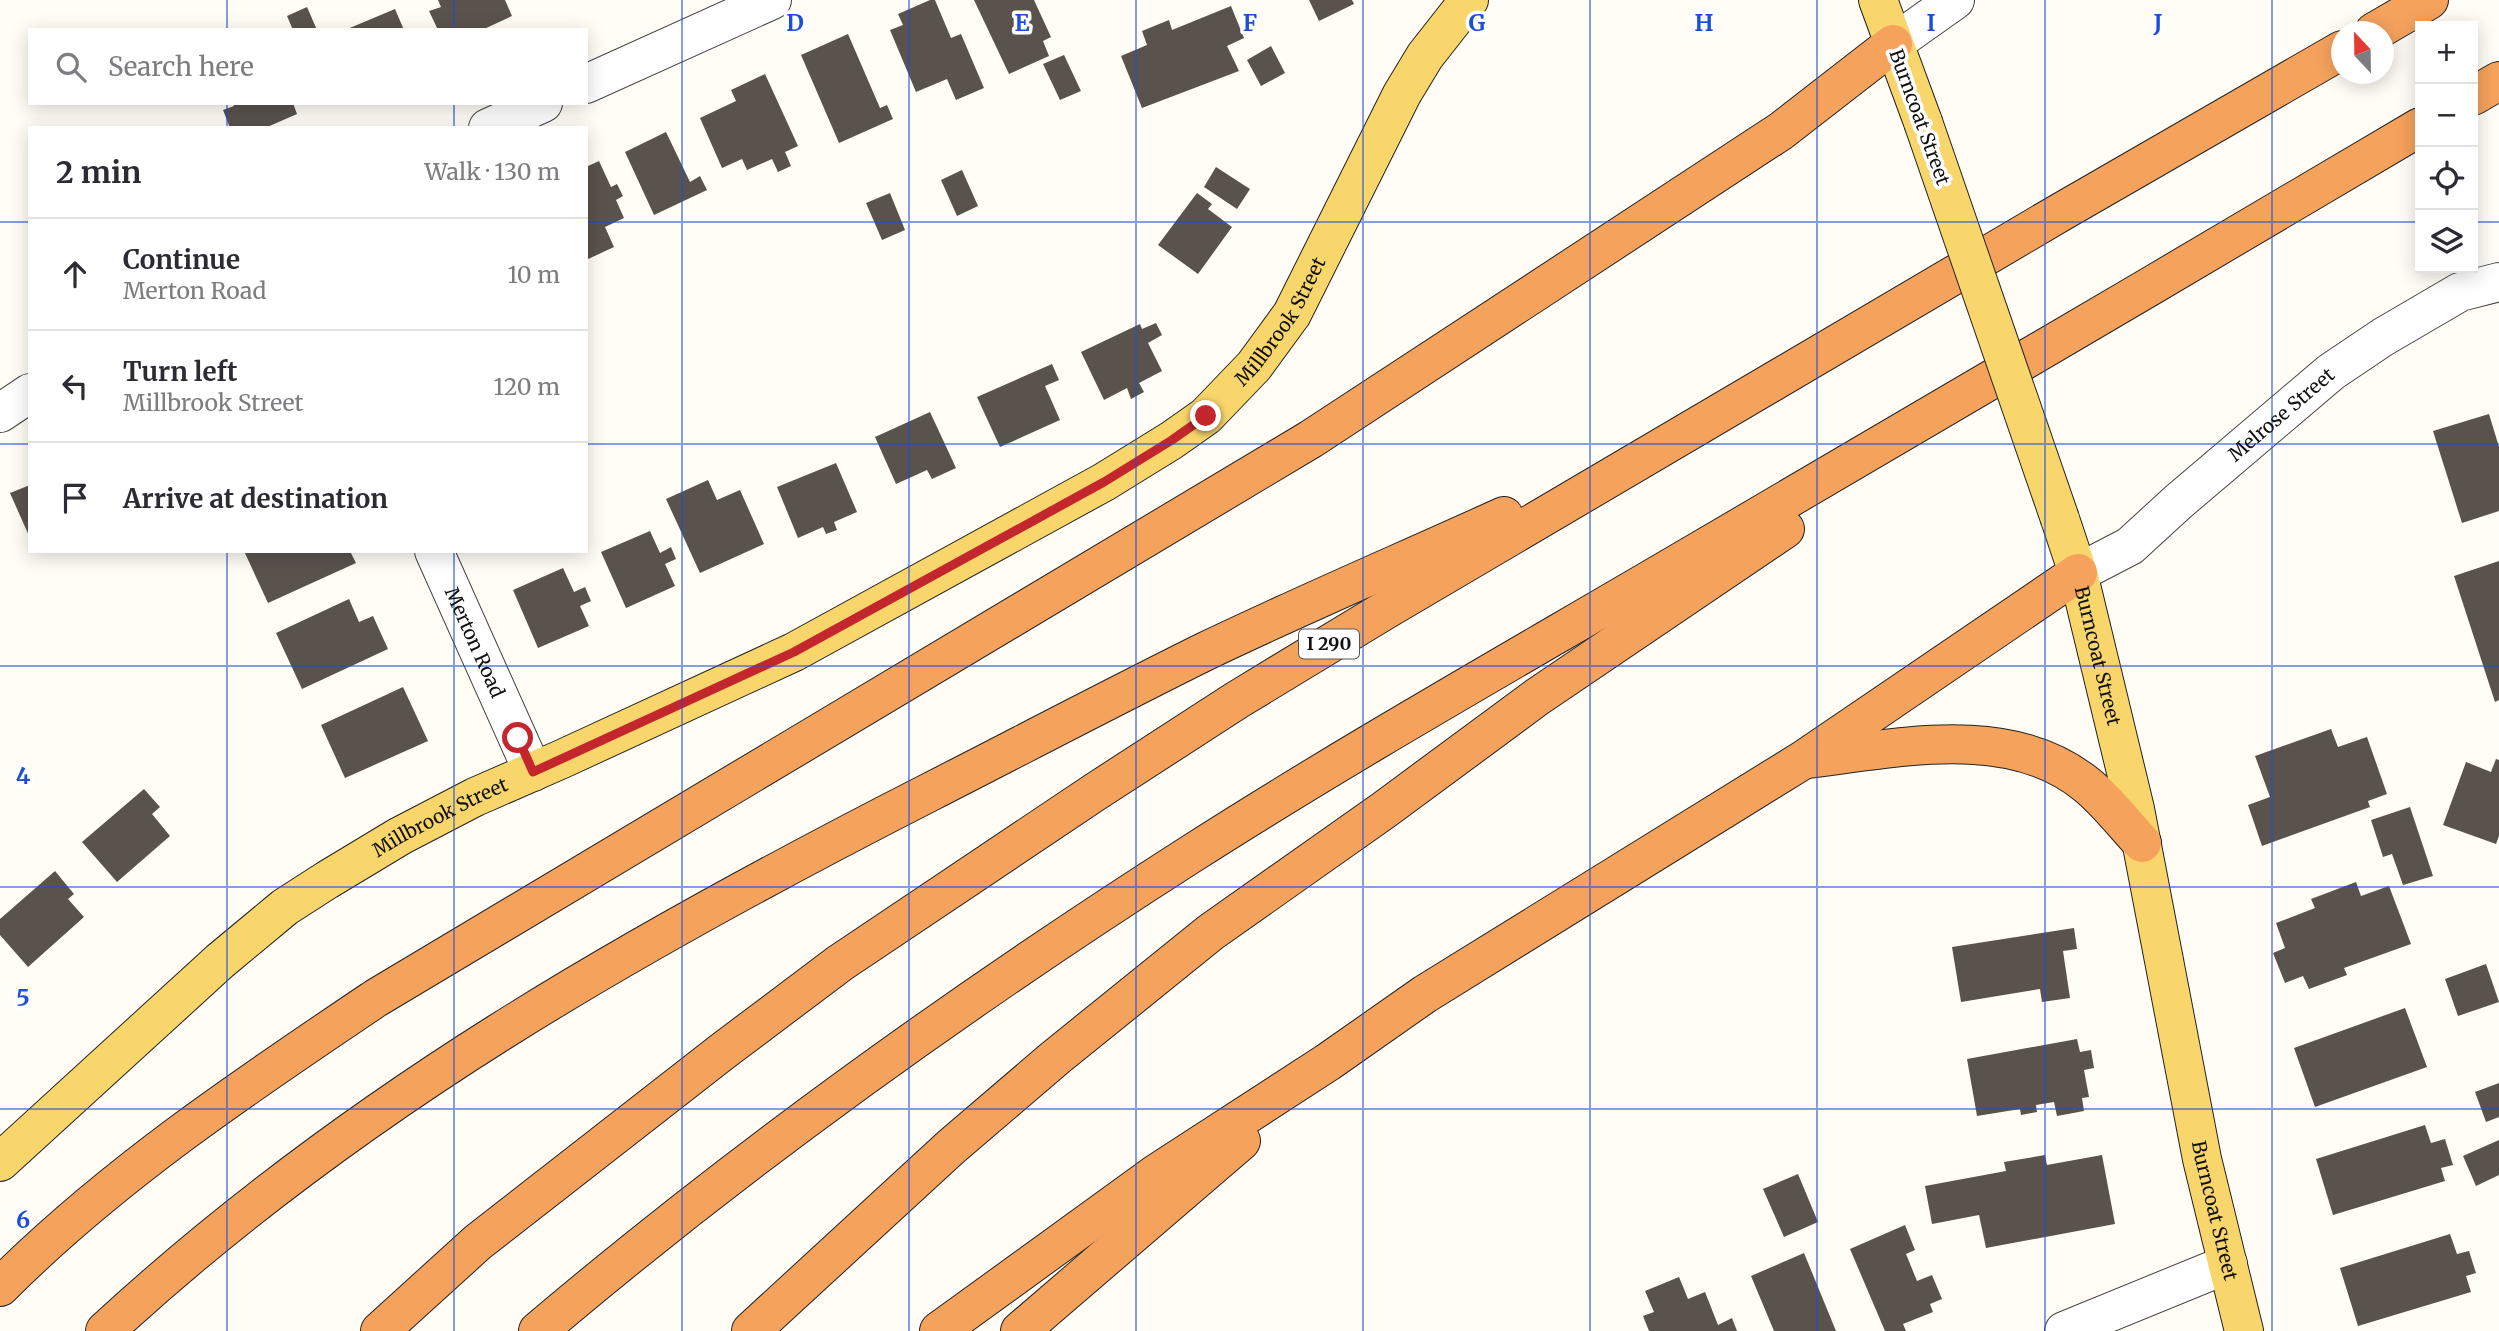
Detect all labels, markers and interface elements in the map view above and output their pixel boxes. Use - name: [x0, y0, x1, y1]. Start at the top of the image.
- text: D: [786, 8, 804, 37]
- text: E: [1014, 8, 1030, 37]
- text: F: [1243, 8, 1257, 37]
- text: G: [1469, 8, 1486, 37]
- text: H: [1695, 8, 1714, 37]
- text: I: [1926, 8, 1936, 37]
- text: J: [2152, 8, 2163, 37]
- north arrow: [2331, 21, 2394, 84]
- map controls: [2415, 21, 2478, 273]
- button: +: [2415, 21, 2478, 84]
- search box: [28, 28, 588, 105]
- street label: Burncoat Street: [1884, 46, 1956, 189]
- icon: search: [52, 48, 90, 86]
- text: Search here: [108, 50, 254, 83]
- button: −: [2415, 84, 2478, 147]
- button: locate: [2415, 147, 2478, 210]
- text: 2 min: [56, 153, 141, 191]
- text: Walk · 130 m: [425, 157, 560, 186]
- button: layers: [2415, 210, 2478, 273]
- text: Continue: [123, 243, 240, 276]
- street label: Millbrook Street: [1230, 252, 1331, 391]
- icon: ahead: [56, 255, 94, 293]
- text: 10 m: [507, 260, 560, 289]
- text: Merton Road: [123, 276, 266, 305]
- text: Turn left: [123, 355, 237, 388]
- street label: Melrose Street: [2223, 362, 2340, 466]
- icon: left: [56, 367, 94, 405]
- text: 120 m: [494, 372, 560, 401]
- text: Millbrook Street: [123, 388, 304, 417]
- route end: [1190, 400, 1221, 431]
- icon: arrive: [56, 479, 94, 517]
- text: Arrive at destination: [123, 482, 388, 515]
- street label: Merton Road: [440, 583, 510, 701]
- street label: Burncoat Street: [2070, 583, 2127, 729]
- road number: I 290: [1299, 630, 1359, 658]
- route start: [502, 722, 533, 753]
- text: 4: [16, 761, 31, 790]
- street label: Millbrook Street: [368, 772, 512, 862]
- text: 5: [16, 983, 30, 1012]
- street label: Burncoat Street: [2187, 1139, 2243, 1283]
- text: 6: [16, 1205, 30, 1234]

